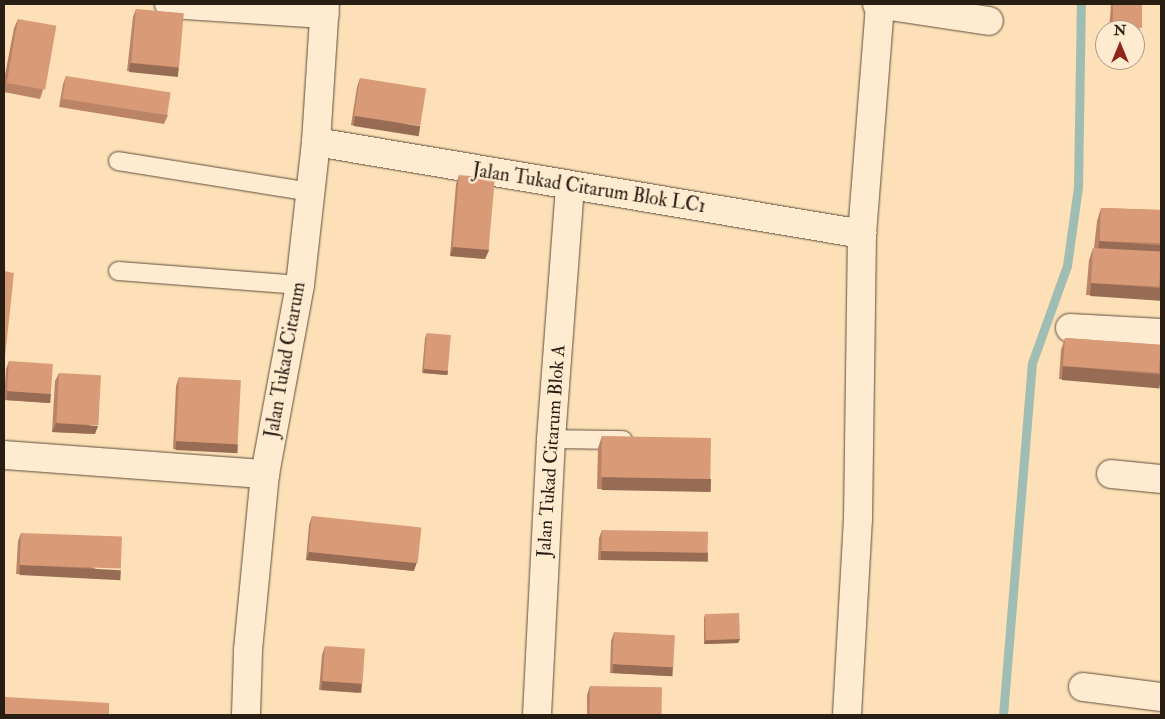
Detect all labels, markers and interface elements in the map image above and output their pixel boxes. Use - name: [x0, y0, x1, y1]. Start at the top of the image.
- north arrow: [1095, 20, 1145, 70]
- text: N: [1114, 22, 1126, 39]
- street label: Jalan Tukad Citarum Blok LC1: [471, 159, 707, 219]
- street label: Jalan Tukad Citarum: [261, 280, 311, 440]
- street label: Jalan Tukad Citarum Blok A: [533, 344, 571, 558]

